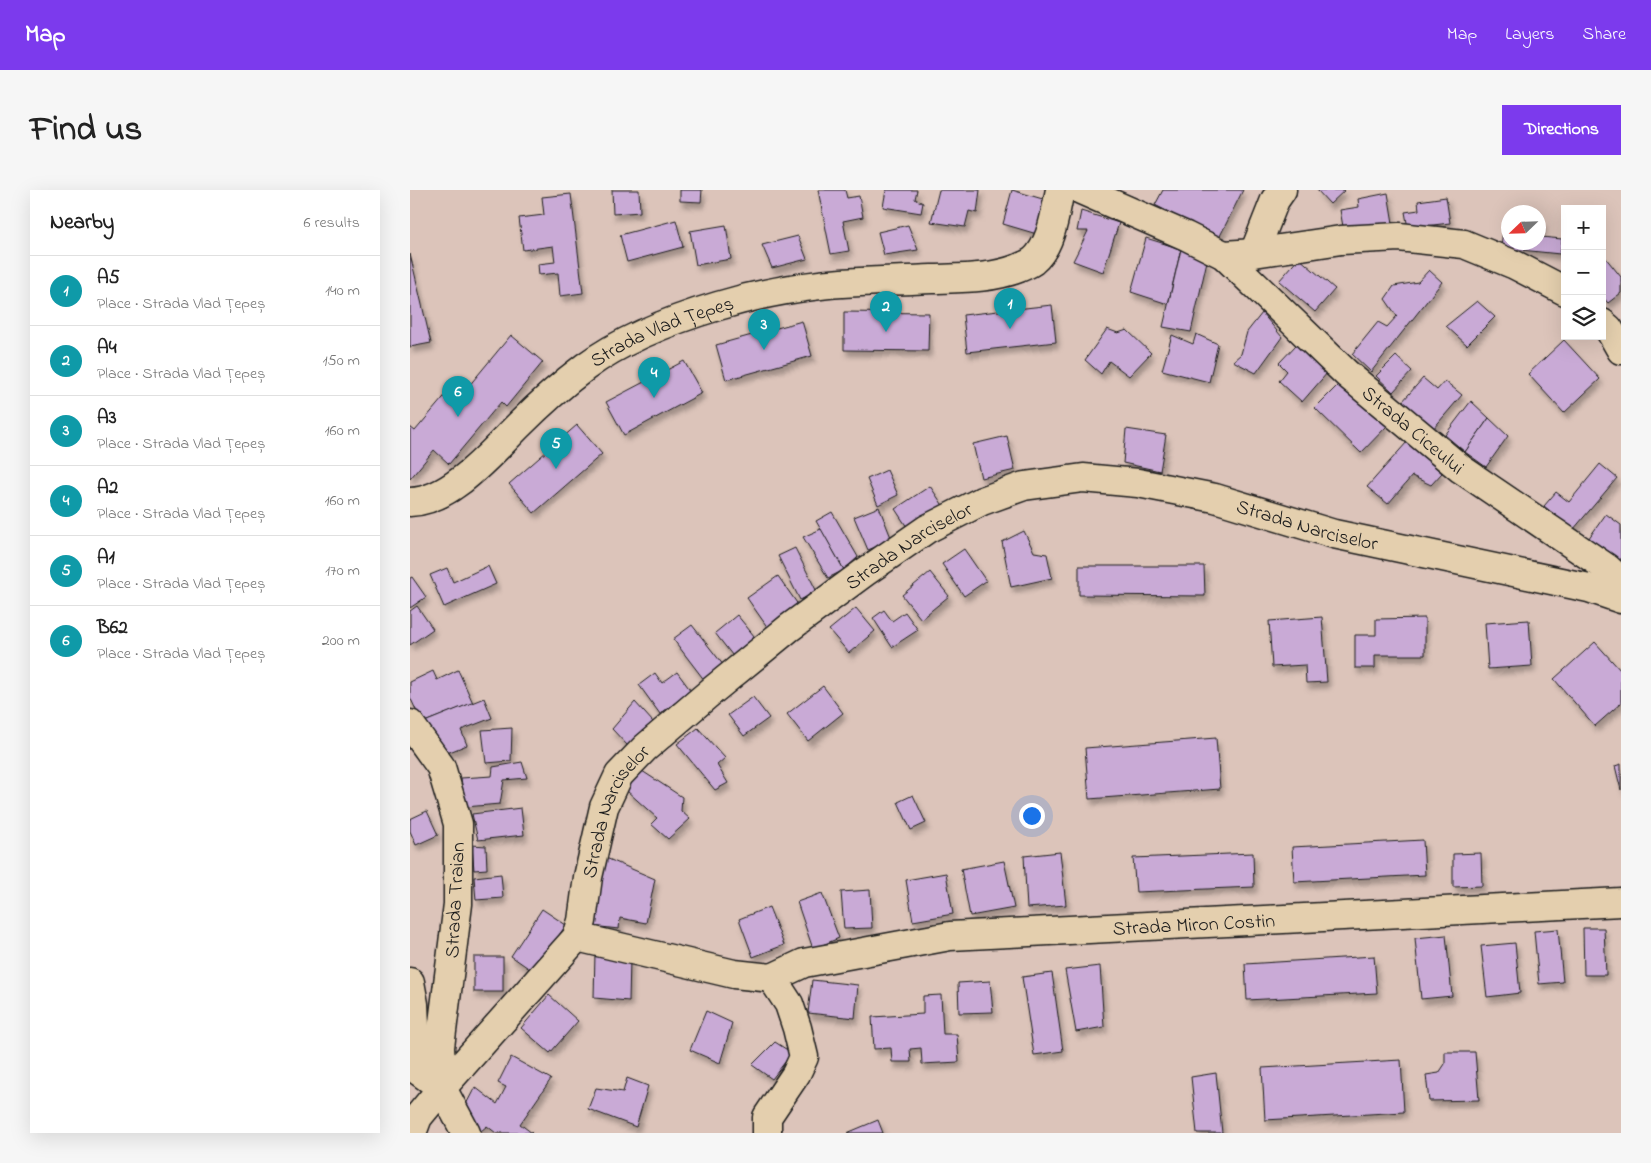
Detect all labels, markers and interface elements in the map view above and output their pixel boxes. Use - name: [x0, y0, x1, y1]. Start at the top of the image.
- text: Map: [25, 18, 66, 53]
- text: Map: [1447, 22, 1477, 48]
- text: Layers: [1505, 22, 1555, 48]
- text: Share: [1583, 22, 1626, 48]
- text: Find us: [30, 105, 142, 156]
- button: Directions: [1502, 105, 1621, 155]
- north arrow: [1501, 205, 1546, 250]
- map controls: [1561, 205, 1606, 340]
- button: +: [1561, 205, 1606, 250]
- text: Nearby: [50, 208, 114, 238]
- text: 6 results: [303, 211, 360, 235]
- button: −: [1561, 250, 1606, 295]
- text: A5: [97, 265, 120, 292]
- text: 1: [63, 279, 69, 303]
- text: 140 m: [325, 279, 360, 303]
- pin: 1: [994, 288, 1026, 329]
- street label: Strada Vlad Țepeș: [585, 290, 738, 376]
- pin: 2: [870, 291, 902, 332]
- text: Place · Strada Vlad Țepeș: [97, 292, 265, 316]
- button: layers: [1561, 295, 1606, 340]
- pin: 3: [748, 309, 780, 350]
- text: A4: [97, 335, 117, 362]
- text: 2: [62, 349, 70, 373]
- text: 150 m: [322, 349, 360, 373]
- pin: 4: [638, 357, 670, 398]
- text: Place · Strada Vlad Țepeș: [97, 362, 265, 386]
- pin: 6: [442, 376, 474, 417]
- street label: Strada Ciceului: [1354, 380, 1470, 483]
- text: A3: [97, 405, 117, 432]
- text: 3: [63, 419, 69, 443]
- text: 160 m: [325, 419, 360, 443]
- pin: 5: [540, 428, 572, 469]
- text: Place · Strada Vlad Țepeș: [97, 432, 265, 456]
- text: A2: [97, 475, 118, 502]
- text: 4: [63, 489, 69, 513]
- text: 160 m: [325, 489, 360, 513]
- street label: Strada Narciselor: [1232, 493, 1381, 560]
- street label: Strada Narciselor: [840, 496, 979, 599]
- text: Place · Strada Vlad Țepeș: [97, 502, 265, 526]
- text: A1: [97, 545, 115, 572]
- text: 5: [61, 559, 71, 583]
- text: 170 m: [325, 559, 360, 583]
- text: Place · Strada Vlad Țepeș: [97, 572, 265, 596]
- text: B62: [97, 615, 128, 642]
- text: 6: [62, 629, 70, 653]
- text: 200 m: [322, 629, 360, 653]
- text: Place · Strada Vlad Țepeș: [97, 642, 265, 666]
- street label: Strada Narciselor: [576, 739, 658, 881]
- your location: [1019, 803, 1045, 829]
- street label: Strada Traian: [439, 841, 474, 959]
- street label: Strada Miron Costin: [1112, 908, 1276, 945]

